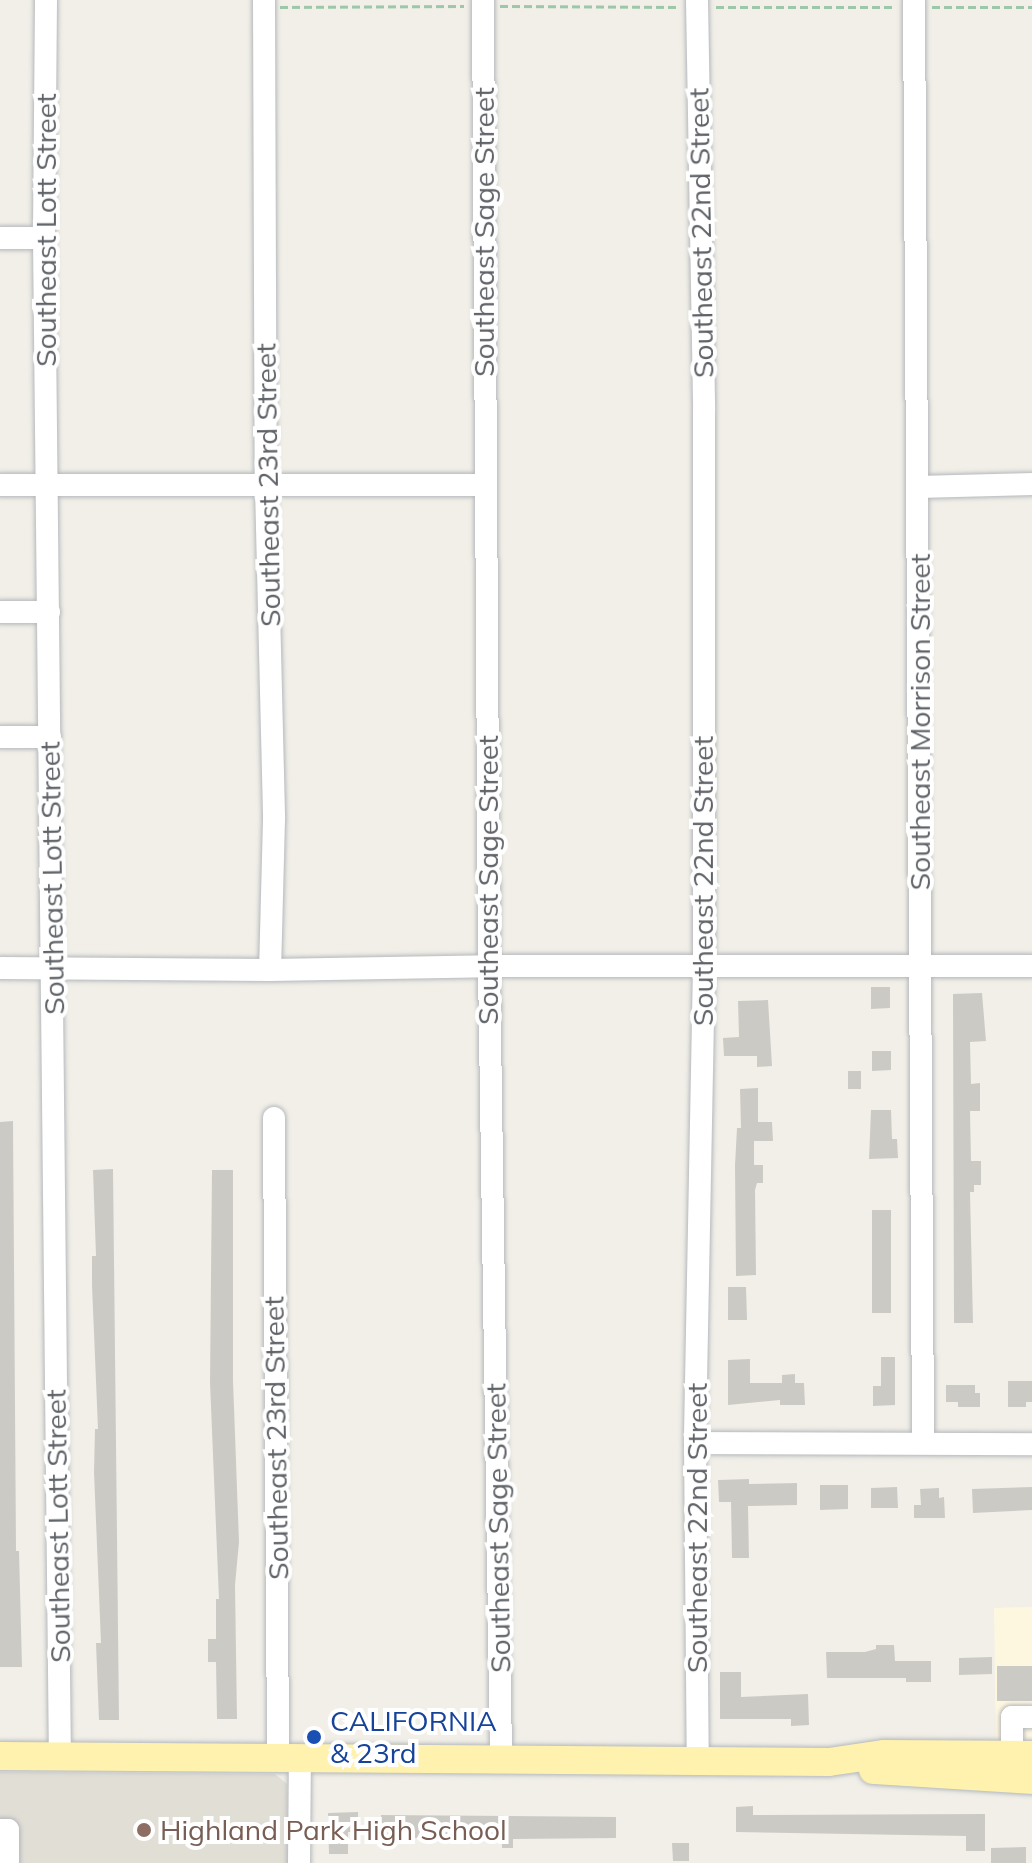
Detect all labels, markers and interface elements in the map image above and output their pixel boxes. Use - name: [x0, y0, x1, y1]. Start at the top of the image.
- street label: Southeast Sage Street: [467, 87, 501, 377]
- street label: Southeast 22nd Street: [682, 88, 720, 378]
- street label: Southeast Lott Street: [29, 93, 63, 367]
- street label: Southeast 23rd Street: [249, 343, 287, 627]
- street label: Southeast Morrison Street: [903, 554, 937, 890]
- street label: Southeast Sage Street: [471, 735, 505, 1025]
- street label: Southeast 22nd Street: [686, 736, 720, 1026]
- street label: Southeast Lott Street: [33, 741, 71, 1015]
- street label: Southeast 23rd Street: [257, 1296, 295, 1580]
- street label: Southeast Sage Street: [479, 1383, 517, 1673]
- street label: Southeast 22nd Street: [680, 1383, 714, 1673]
- street label: Southeast Lott Street: [39, 1389, 77, 1663]
- place label: CALIFORNIA & 23rd: [330, 1704, 497, 1770]
- marker: CALIFORNIA & 23rd: [305, 1728, 323, 1746]
- place label: Highland Park High School: [160, 1813, 507, 1847]
- marker: Highland Park High School: [135, 1821, 153, 1839]

